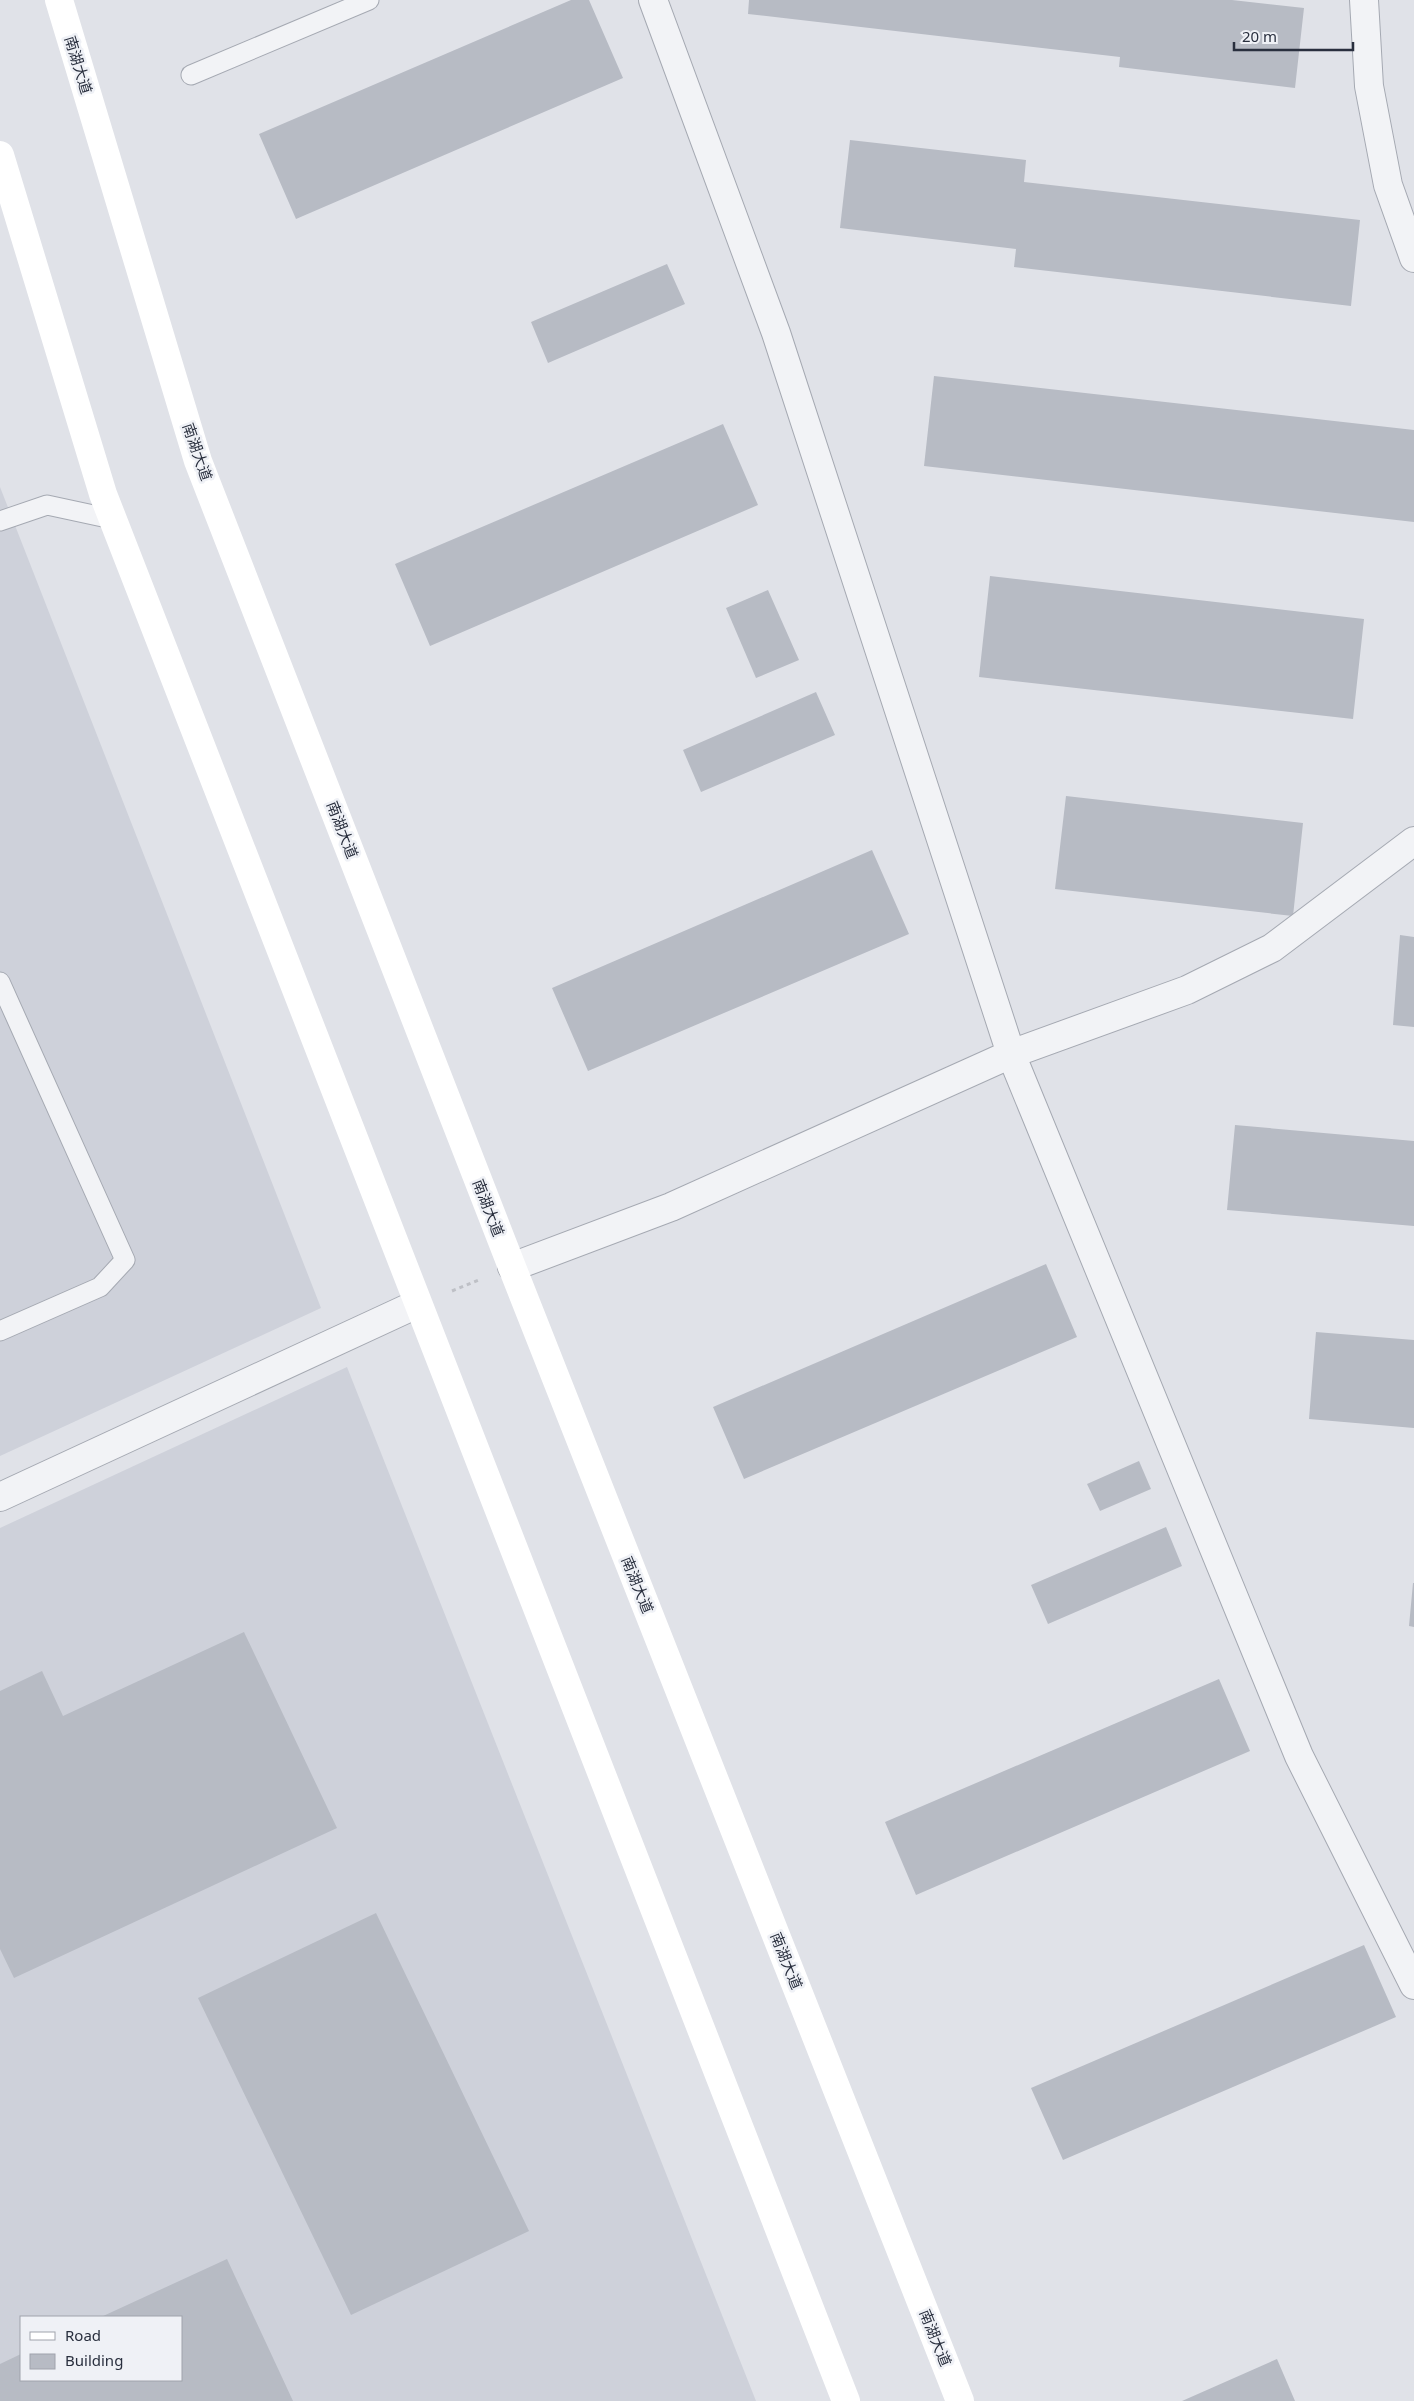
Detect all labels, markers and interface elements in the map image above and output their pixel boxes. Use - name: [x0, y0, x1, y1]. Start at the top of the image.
- scale bar: [1234, 20, 1353, 52]
- text: 20 m: [1242, 26, 1277, 46]
- street label: 南湖大道: [61, 33, 97, 96]
- street label: 南湖大道: [179, 420, 217, 483]
- street label: 南湖大道: [323, 798, 363, 861]
- street label: 南湖大道: [469, 1176, 509, 1239]
- street label: 南湖大道: [617, 1553, 658, 1616]
- street label: 南湖大道: [766, 1929, 807, 1992]
- street label: 南湖大道: [915, 2306, 956, 2369]
- legend: [20, 2316, 182, 2381]
- text: Road: [65, 2325, 101, 2345]
- text: Building: [65, 2350, 123, 2370]

